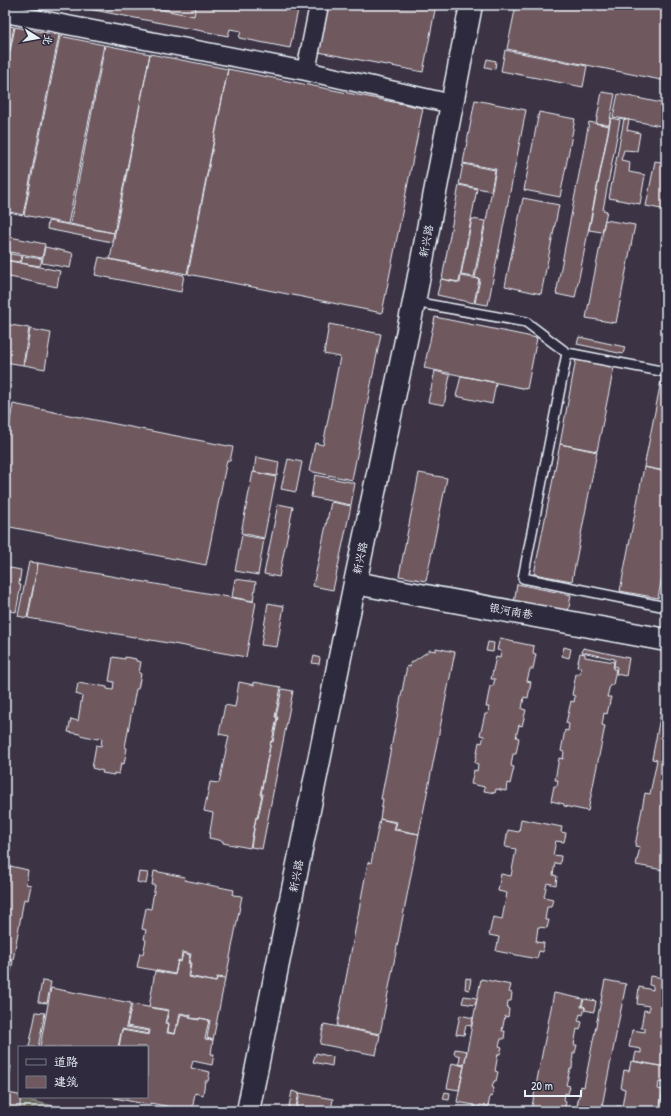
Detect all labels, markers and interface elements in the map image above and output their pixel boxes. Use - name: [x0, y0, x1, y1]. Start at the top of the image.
- north arrow: [18, 18, 58, 58]
- text: 北: [40, 33, 56, 47]
- street label: 新兴路: [416, 223, 436, 259]
- street label: 新兴路: [350, 540, 370, 576]
- street label: 银河南巷: [488, 600, 534, 622]
- street label: 新兴路: [286, 858, 306, 894]
- legend: [18, 1046, 148, 1098]
- text: 道路: [54, 1053, 78, 1070]
- scale bar: [525, 1072, 581, 1098]
- text: 建筑: [54, 1073, 78, 1090]
- text: 20 m: [531, 1077, 553, 1094]

